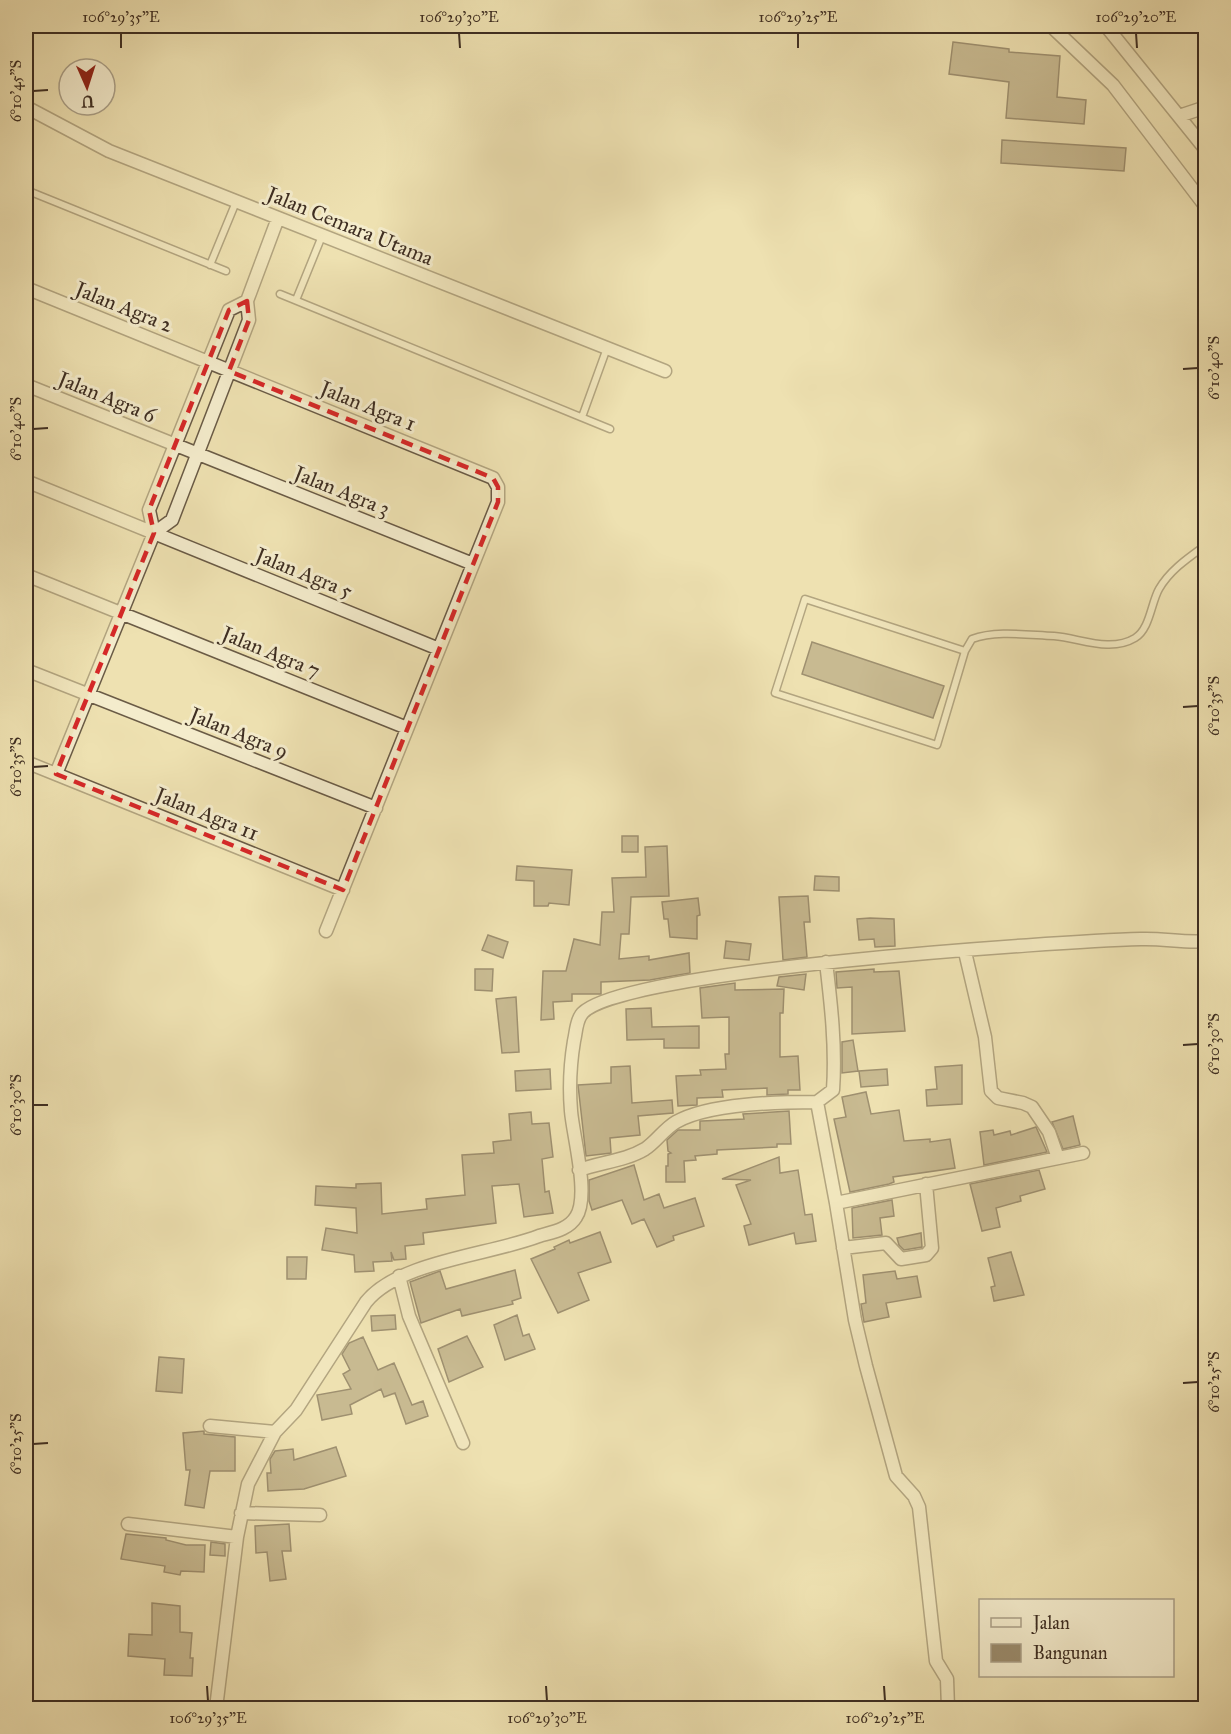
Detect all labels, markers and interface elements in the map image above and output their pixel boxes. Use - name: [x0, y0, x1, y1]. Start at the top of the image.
- text: 106°29'35"E: [82, 8, 160, 26]
- text: 106°29'30"E: [419, 8, 499, 26]
- text: 106°29'25"E: [759, 8, 838, 26]
- text: 106°29'20"E: [1096, 8, 1177, 26]
- north arrow: [57, 57, 117, 117]
- text: 6°10'45"S: [7, 60, 25, 122]
- text: U: [81, 92, 95, 111]
- street label: Jalan Cemara Utama: [261, 180, 437, 271]
- street label: Jalan Agra 2: [70, 275, 177, 339]
- text: 6°10'40"S: [1205, 336, 1223, 400]
- street label: Jalan Agra 6: [52, 365, 161, 429]
- street label: Jalan Agra 1: [315, 374, 420, 437]
- text: 6°10'40"S: [7, 397, 25, 461]
- street label: Jalan Agra 3: [289, 459, 394, 522]
- street label: Jalan Agra 5: [250, 541, 356, 604]
- street label: Jalan Agra 7: [216, 620, 324, 683]
- text: 6°10'35"S: [1205, 676, 1223, 736]
- street label: Jalan Agra 9: [184, 701, 292, 764]
- text: 6°10'35"S: [7, 737, 25, 797]
- street label: Jalan Agra 11: [150, 781, 262, 846]
- text: 6°10'30"S: [1205, 1013, 1223, 1075]
- text: 6°10'30"S: [7, 1074, 25, 1136]
- text: 6°10'25"S: [1205, 1351, 1223, 1413]
- text: 6°10'25"S: [7, 1413, 25, 1475]
- legend: [979, 1599, 1174, 1677]
- text: Jalan: [1031, 1612, 1070, 1635]
- text: Bangunan: [1033, 1642, 1108, 1665]
- text: 106°29'35"E: [169, 1709, 247, 1727]
- text: 106°29'30"E: [507, 1709, 587, 1727]
- text: 106°29'25"E: [846, 1709, 925, 1727]

